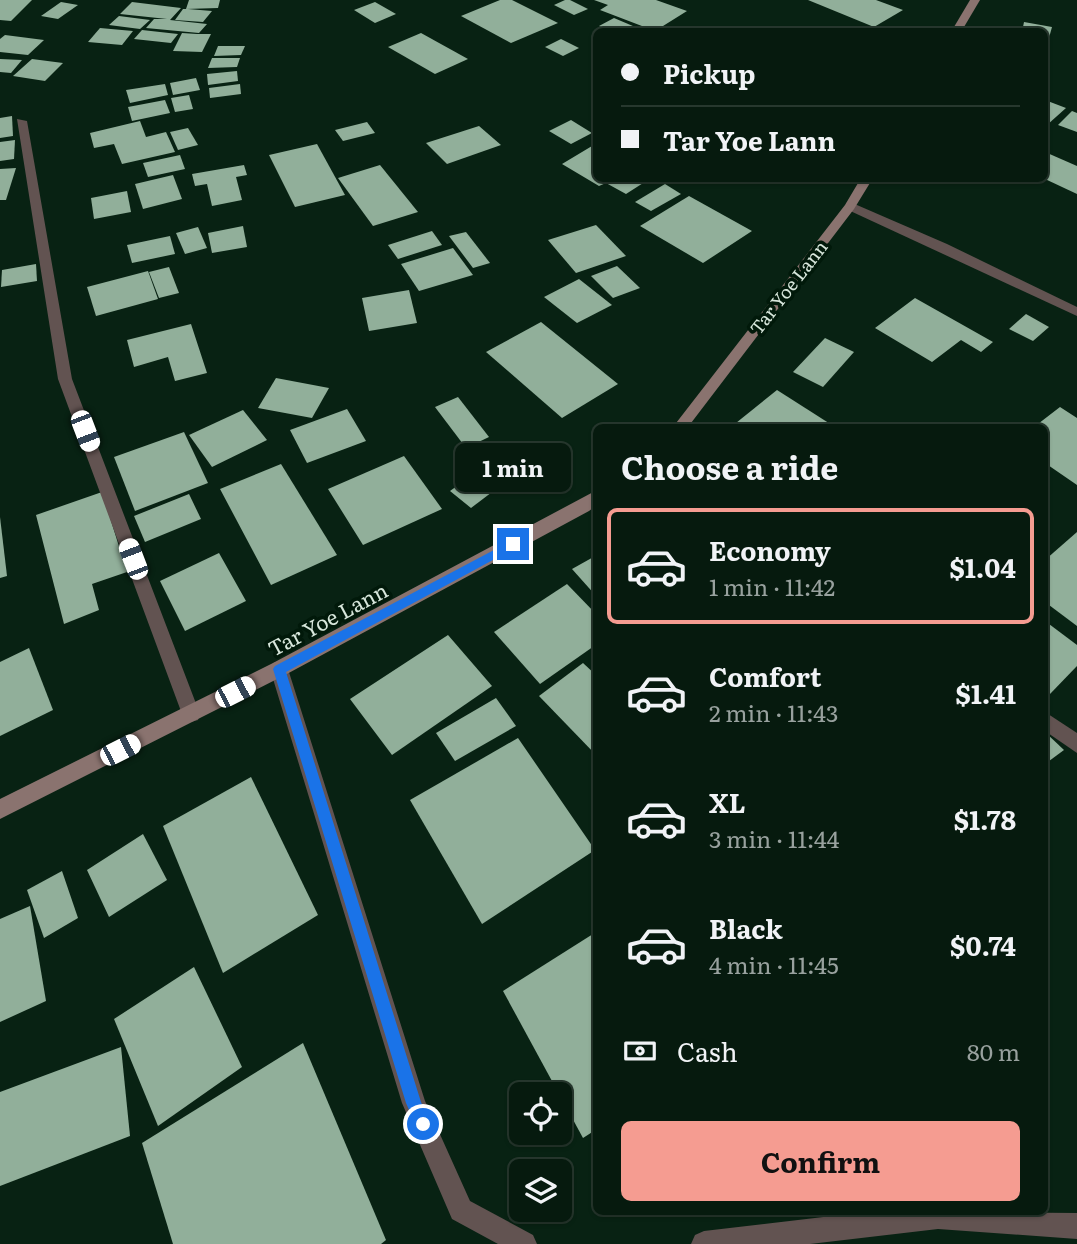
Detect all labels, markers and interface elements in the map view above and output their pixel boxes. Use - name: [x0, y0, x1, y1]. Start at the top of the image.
- text: Pickup: [663, 53, 755, 92]
- text: Tar Yoe Lann: [663, 120, 835, 159]
- street label: Tar Yoe Lann: [743, 234, 833, 340]
- car: [68, 408, 103, 454]
- callout: 1 min: [455, 442, 571, 491]
- text: Choose a ride: [621, 442, 838, 490]
- text: 1 min: [482, 450, 544, 484]
- route end: [497, 528, 529, 560]
- text: Economy: [709, 530, 831, 569]
- icon: car: [625, 535, 688, 598]
- car: [116, 536, 151, 582]
- text: $1.04: [950, 547, 1016, 586]
- text: 1 min · 11:42: [709, 569, 835, 603]
- street label: Tar Yoe Lann: [262, 573, 393, 663]
- text: Comfort: [709, 656, 821, 695]
- icon: car: [625, 661, 688, 724]
- car: [212, 673, 259, 711]
- text: $1.41: [956, 673, 1016, 712]
- text: 2 min · 11:43: [709, 695, 838, 729]
- car: [97, 731, 144, 769]
- text: XL: [709, 782, 746, 821]
- icon: car: [625, 787, 688, 850]
- text: $1.78: [954, 799, 1016, 838]
- text: 3 min · 11:44: [709, 821, 839, 855]
- text: Black: [709, 908, 783, 947]
- icon: car: [625, 913, 688, 976]
- text: $0.74: [950, 925, 1016, 964]
- text: 4 min · 11:45: [709, 947, 839, 981]
- text: Cash: [677, 1031, 738, 1070]
- icon: cash: [621, 1032, 659, 1070]
- text: 80 m: [967, 1034, 1020, 1068]
- map controls: [509, 1082, 572, 1222]
- button: locate: [509, 1082, 572, 1145]
- route start: [407, 1108, 439, 1140]
- button: Confirm: [621, 1121, 1020, 1201]
- button: layers: [509, 1159, 572, 1222]

